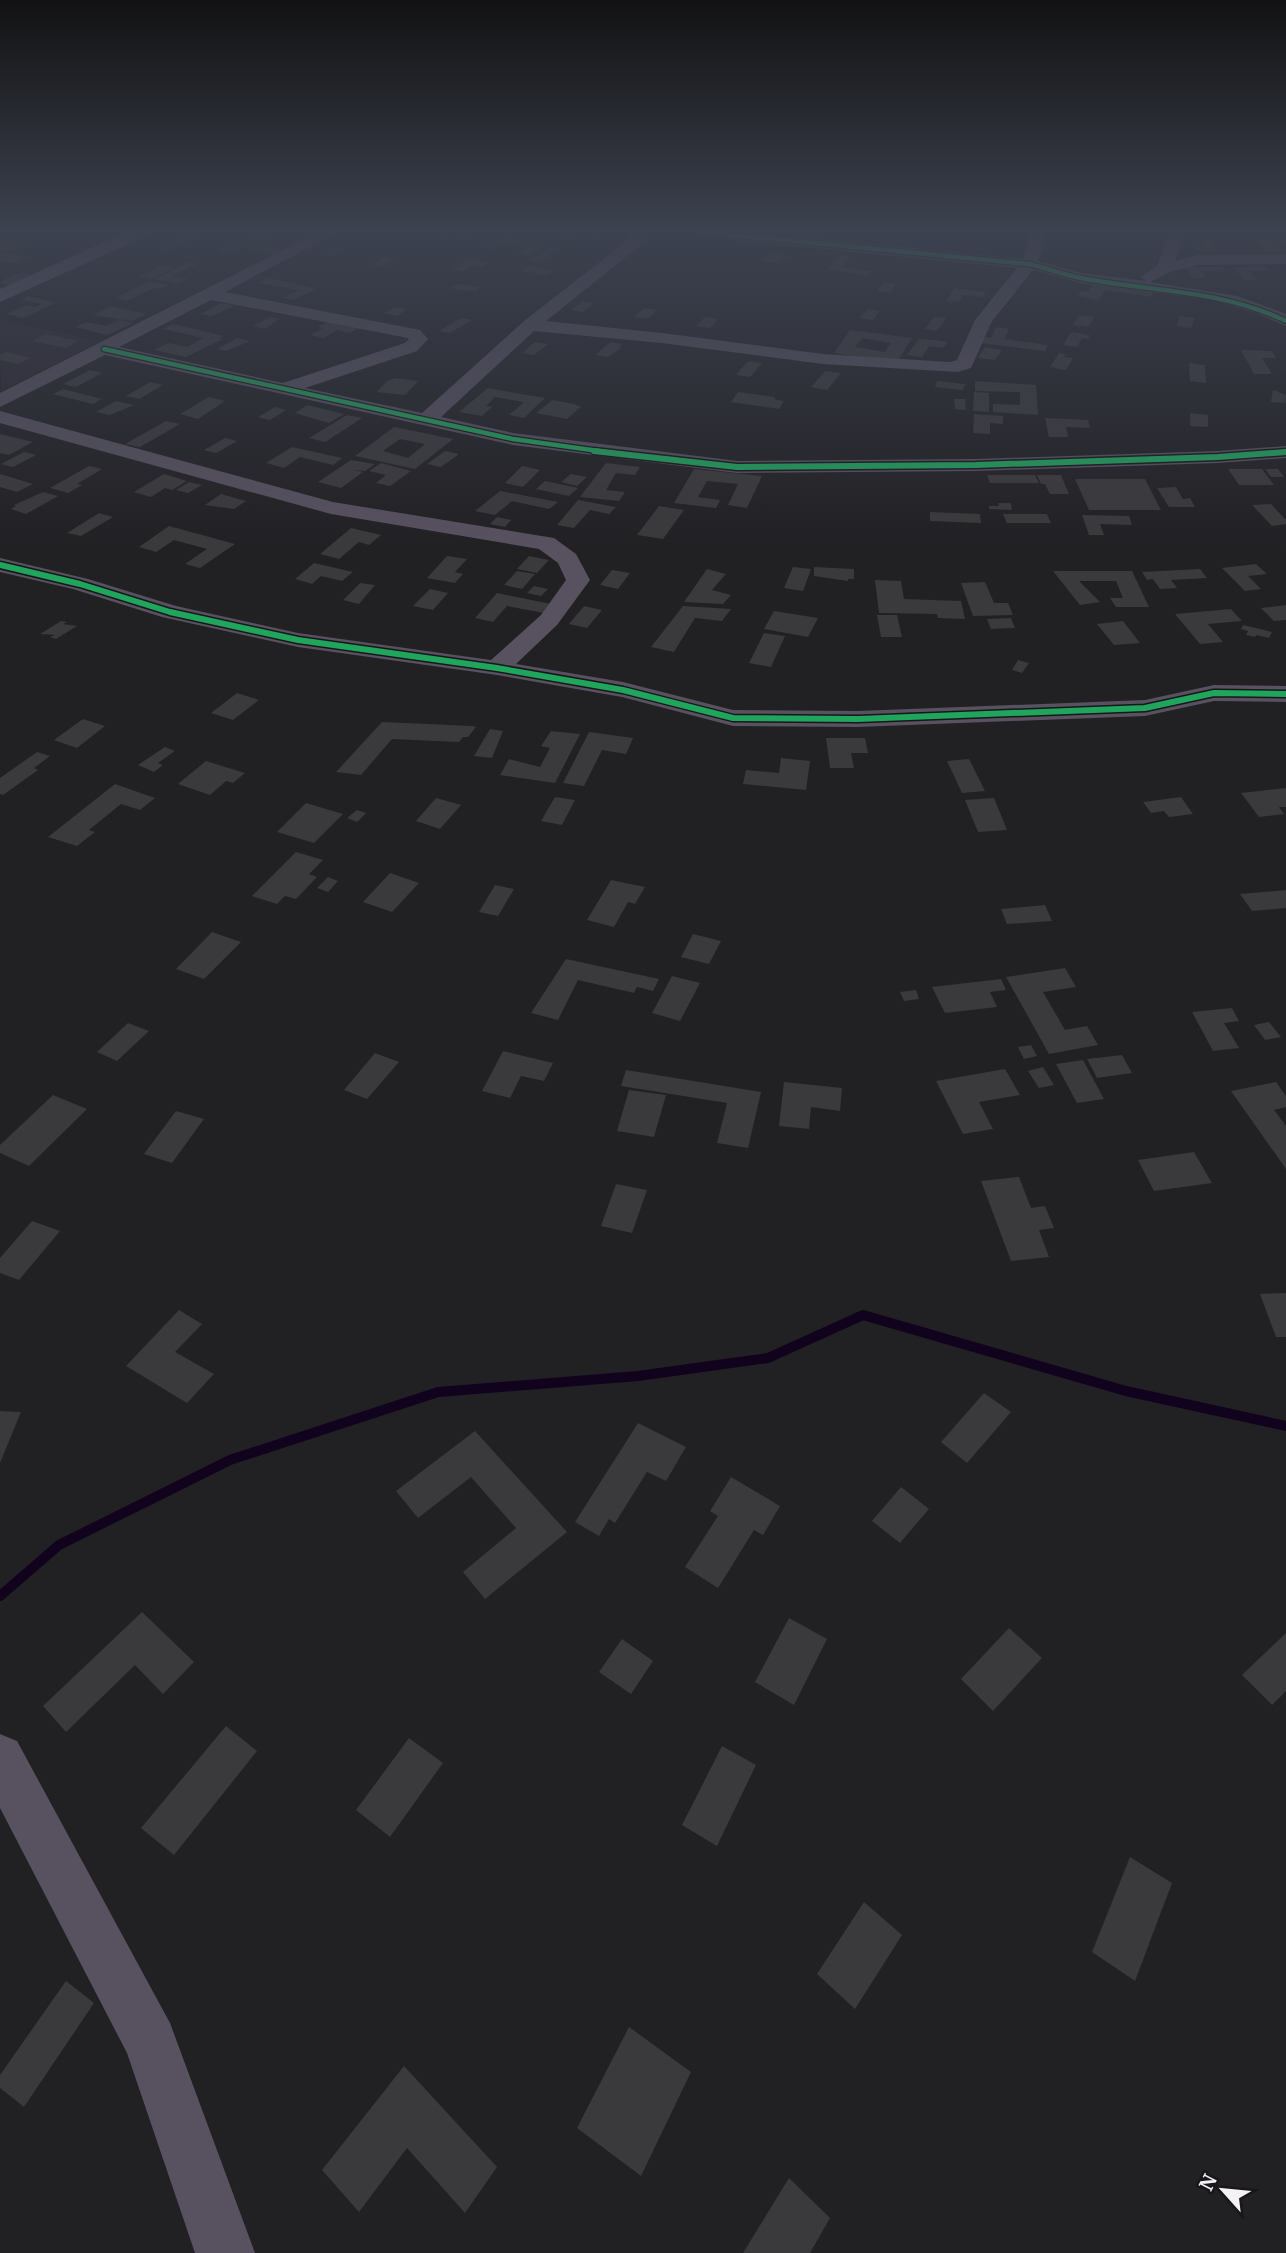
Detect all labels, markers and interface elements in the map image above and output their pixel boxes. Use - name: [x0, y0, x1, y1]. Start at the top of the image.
- north arrow: [1188, 2155, 1258, 2225]
- text: N: [1194, 2170, 1222, 2194]

